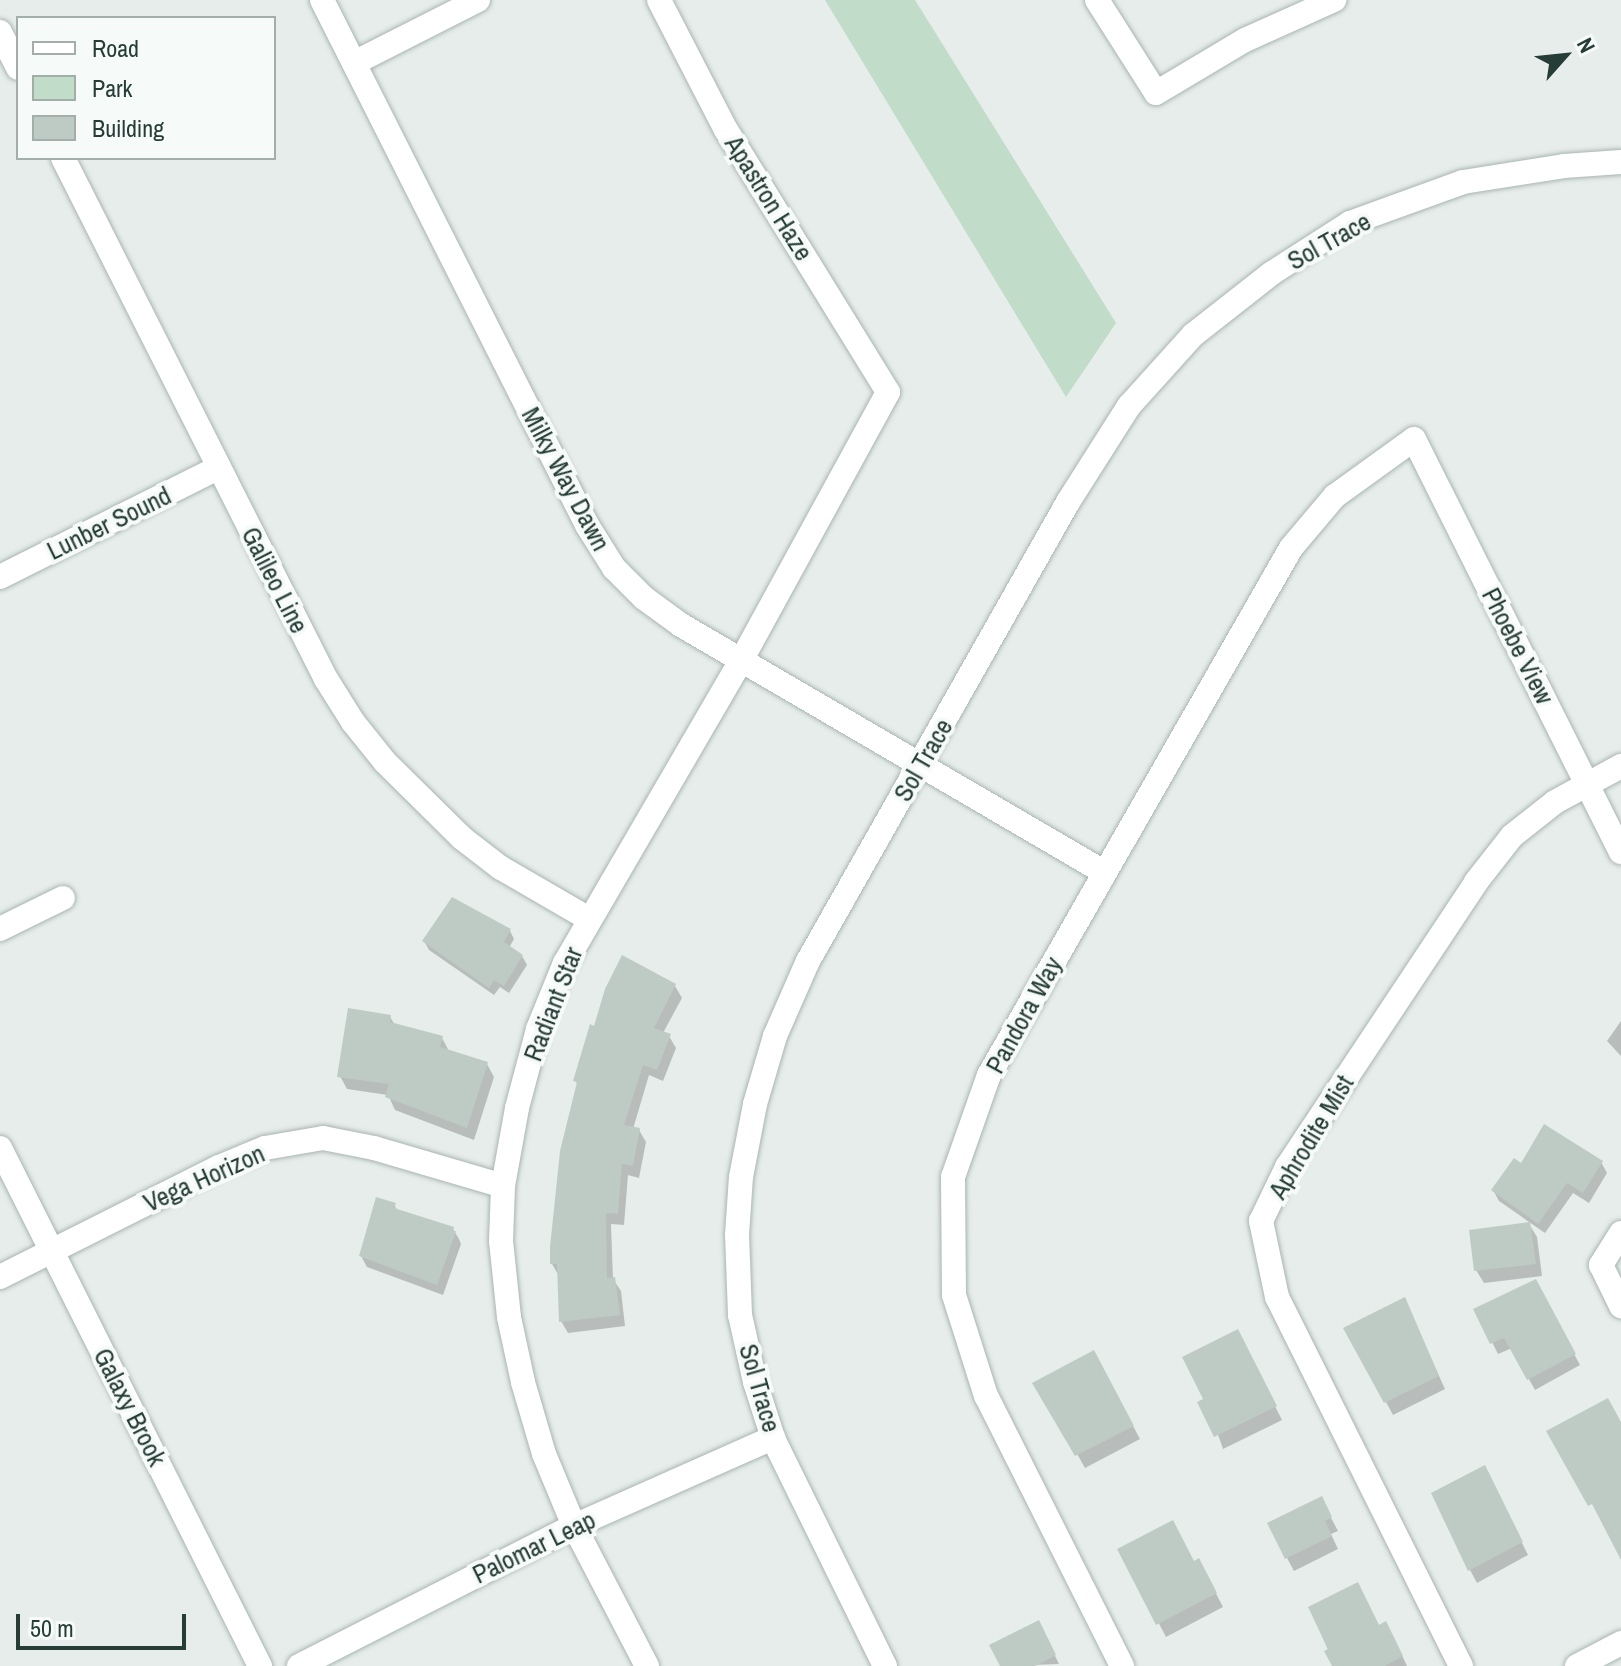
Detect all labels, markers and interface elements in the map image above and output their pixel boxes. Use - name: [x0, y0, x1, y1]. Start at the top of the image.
- legend: [16, 16, 276, 160]
- north arrow: [1525, 16, 1605, 96]
- text: Road: [92, 32, 139, 64]
- text: N: [1570, 32, 1603, 58]
- text: Park: [92, 72, 132, 104]
- text: Building: [92, 112, 164, 144]
- street label: Apastron Haze: [718, 130, 820, 266]
- street label: Sol Trace: [1282, 205, 1376, 277]
- street label: Milky Way Dawn: [515, 402, 617, 556]
- street label: Lunber Sound: [42, 480, 176, 566]
- street label: Galileo Line: [235, 522, 315, 638]
- street label: Phoebe View: [1475, 583, 1561, 709]
- street label: Sol Trace: [887, 713, 959, 807]
- street label: Radiant Star: [517, 943, 589, 1065]
- street label: Pandora Way: [979, 951, 1069, 1079]
- street label: Aphrodite Mist: [1262, 1070, 1360, 1204]
- street label: Vega Horizon: [139, 1137, 269, 1219]
- street label: Sol Trace: [733, 1340, 787, 1436]
- street label: Galaxy Brook: [87, 1343, 173, 1471]
- street label: Palomar Leap: [468, 1504, 600, 1590]
- scale bar: [20, 1598, 190, 1648]
- text: 50 m: [30, 1612, 74, 1644]

